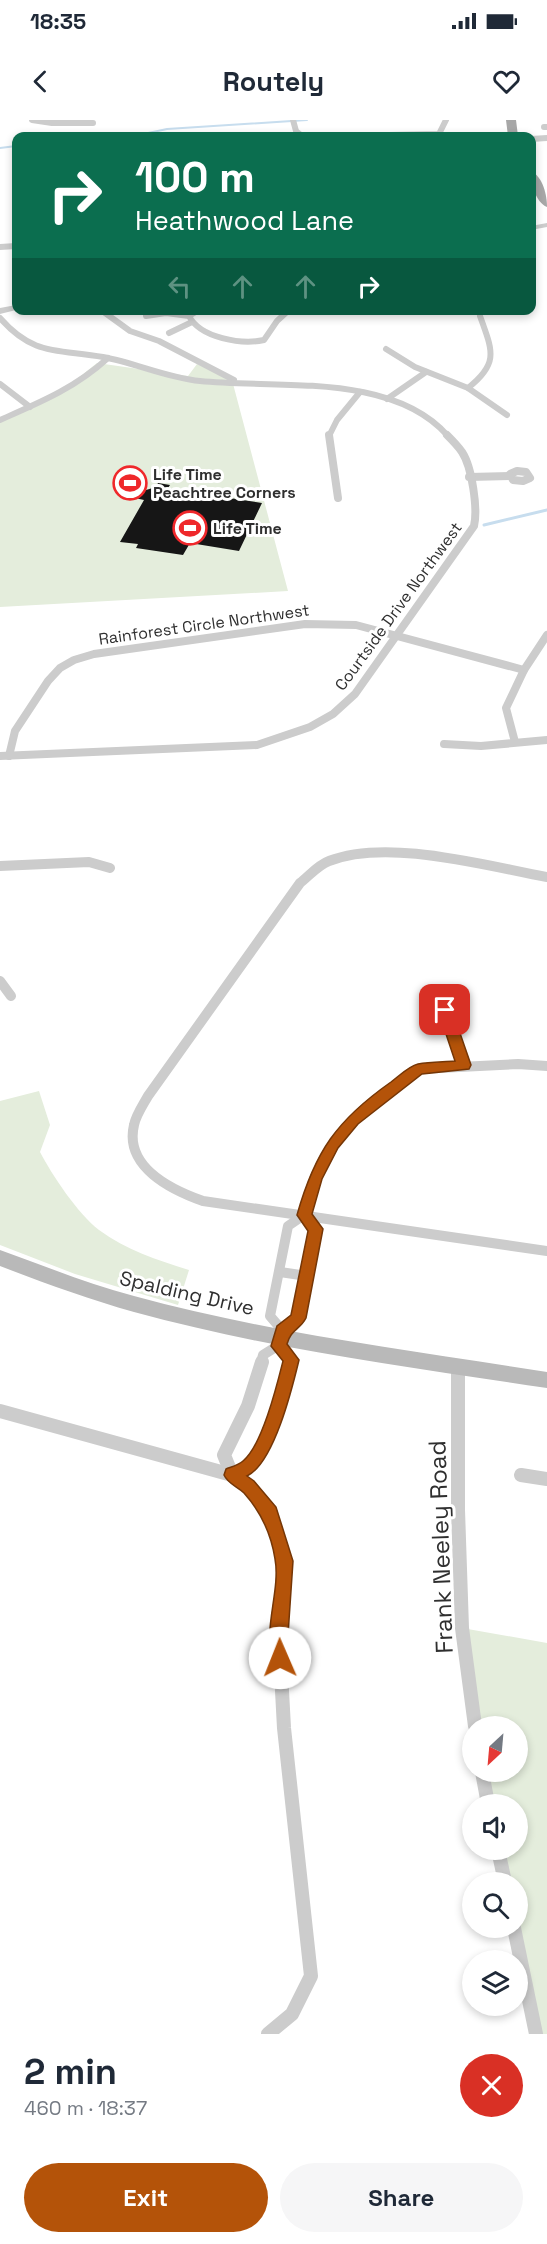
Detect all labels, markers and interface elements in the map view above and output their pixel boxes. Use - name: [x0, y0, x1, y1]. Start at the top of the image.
- text: 18:35: [30, 7, 86, 35]
- text: Routely: [223, 64, 324, 99]
- icon: back: [24, 65, 57, 98]
- icon: heart: [490, 65, 523, 98]
- text: 100 m: [135, 151, 255, 204]
- icon: right: [36, 156, 114, 234]
- text: Heathwood Lane: [135, 203, 354, 238]
- icon: left: [163, 270, 196, 303]
- icon: ahead: [226, 270, 259, 303]
- icon: ahead: [289, 270, 322, 303]
- icon: right: [352, 270, 385, 303]
- place label: Life Time Peachtree Corners: [153, 464, 296, 503]
- sports icon: Life Time Peachtree Corners: [112, 465, 148, 501]
- sports icon: Life Time: [172, 510, 208, 546]
- place label: Life Time: [213, 518, 282, 539]
- street label: Courtside Drive Northwest: [330, 518, 467, 695]
- street label: Rainforest Circle Northwest: [97, 599, 311, 650]
- pin: [419, 984, 470, 1035]
- icon: arrive: [428, 993, 461, 1026]
- street label: Spalding Drive: [117, 1265, 257, 1321]
- street label: Frank Neeley Road: [421, 1440, 460, 1654]
- position arrow: [248, 1626, 312, 1690]
- north arrow: [462, 1716, 528, 1782]
- map controls: [462, 1716, 528, 2016]
- button: sound: [462, 1794, 528, 1860]
- button: search: [462, 1872, 528, 1938]
- button: layers: [462, 1950, 528, 2016]
- text: 2 min: [24, 2049, 117, 2095]
- button: close: [460, 2054, 523, 2117]
- text: 460 m · 18:37: [24, 2095, 147, 2121]
- button: Exit: [24, 2163, 268, 2232]
- button: Share: [280, 2163, 523, 2232]

